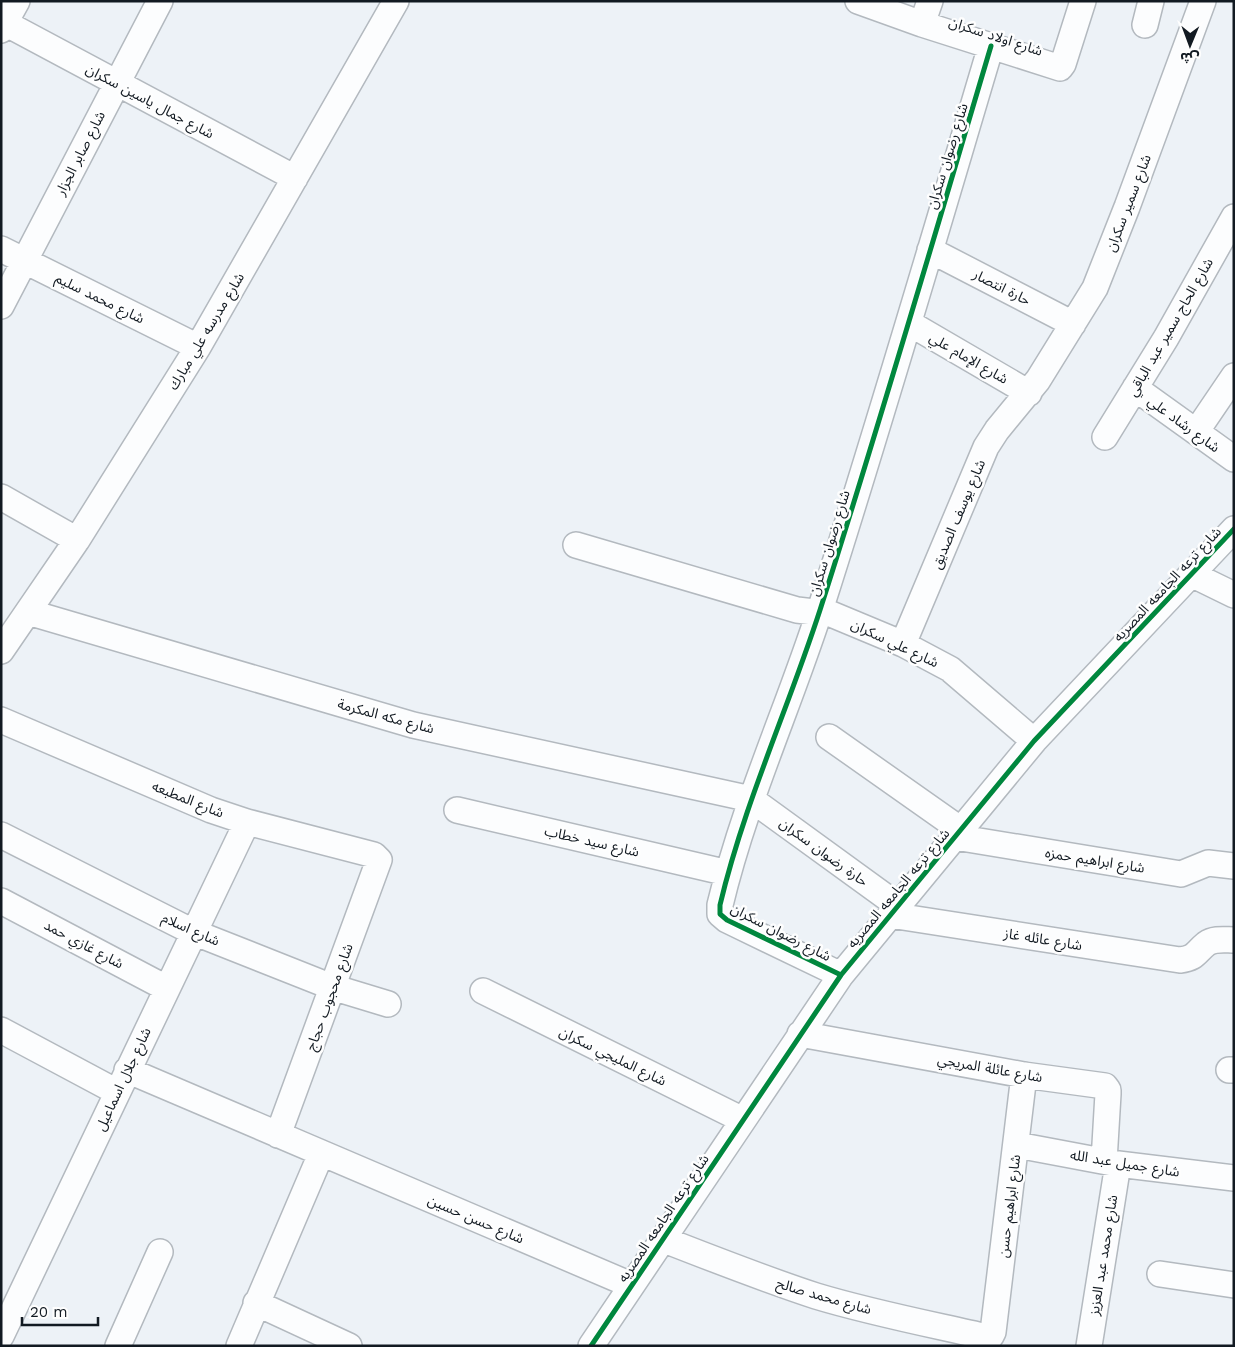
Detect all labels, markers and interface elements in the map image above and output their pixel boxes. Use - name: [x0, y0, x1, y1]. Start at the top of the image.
- street label: شارع اولاد سكران: [946, 13, 1045, 62]
- north arrow: [1165, 20, 1215, 70]
- text: ش: [1180, 50, 1200, 66]
- street label: شارع جمال ياسين سكران: [82, 60, 217, 144]
- street label: شارع رضوان سكران: [923, 101, 974, 212]
- street label: شارع صابر الجزار: [51, 108, 111, 200]
- street label: شارع سمير سكران: [1102, 152, 1157, 255]
- street label: شارع الحاج سمير عبد الباقي: [1124, 255, 1219, 401]
- street label: حارة انتصار: [969, 265, 1033, 309]
- street label: شارع محمد سليم: [52, 270, 147, 329]
- street label: شارع مدرسه علي مبارك: [165, 270, 250, 394]
- street label: شارع الإمام علي: [925, 329, 1011, 390]
- street label: شارع رشاد علي: [1143, 393, 1223, 458]
- street label: شارع يوسف الصديق: [928, 457, 991, 572]
- street label: شارع رضوان سكران: [805, 488, 856, 599]
- street label: شارع ترعه الجامعه المصريه: [1110, 523, 1226, 647]
- street label: شارع علي سكران: [847, 616, 941, 673]
- street label: شارع مكه المكرمة: [335, 695, 436, 739]
- street label: شارع المطبعه: [149, 777, 226, 823]
- street label: حارة رضوان سكران: [776, 815, 871, 890]
- street label: شارع سيد خطاب: [542, 822, 641, 863]
- street label: شارع ترعه الجامعه المصريه: [843, 825, 955, 953]
- street label: شارع ابراهيم حمزه: [1044, 844, 1146, 879]
- street label: شارع رضوان سكران: [727, 900, 834, 967]
- street label: شارع اسلام: [158, 909, 222, 952]
- street label: شارع غازي حمد: [40, 916, 126, 974]
- street label: شارع عائله غاز: [1001, 925, 1083, 956]
- street label: شارع محجوب حجاج: [302, 941, 359, 1054]
- street label: شارع المليجي سكران: [556, 1023, 669, 1092]
- street label: شارع جلال اسماعيل: [92, 1025, 157, 1134]
- street label: شارع عائلة المريجي: [936, 1051, 1044, 1088]
- street label: شارع جميل عبد الله: [1069, 1146, 1181, 1183]
- street label: شارع ترعه الجامعه المصريه: [614, 1151, 714, 1287]
- street label: شارع ابراهيم حسن: [995, 1153, 1026, 1259]
- street label: شارع حسن حسين: [424, 1192, 526, 1249]
- street label: شارع محمد عبد العزيز: [1085, 1194, 1123, 1318]
- street label: شارع محمد صالح: [774, 1275, 873, 1320]
- scale bar: [22, 1294, 99, 1326]
- text: 20 m: [30, 1303, 68, 1321]

